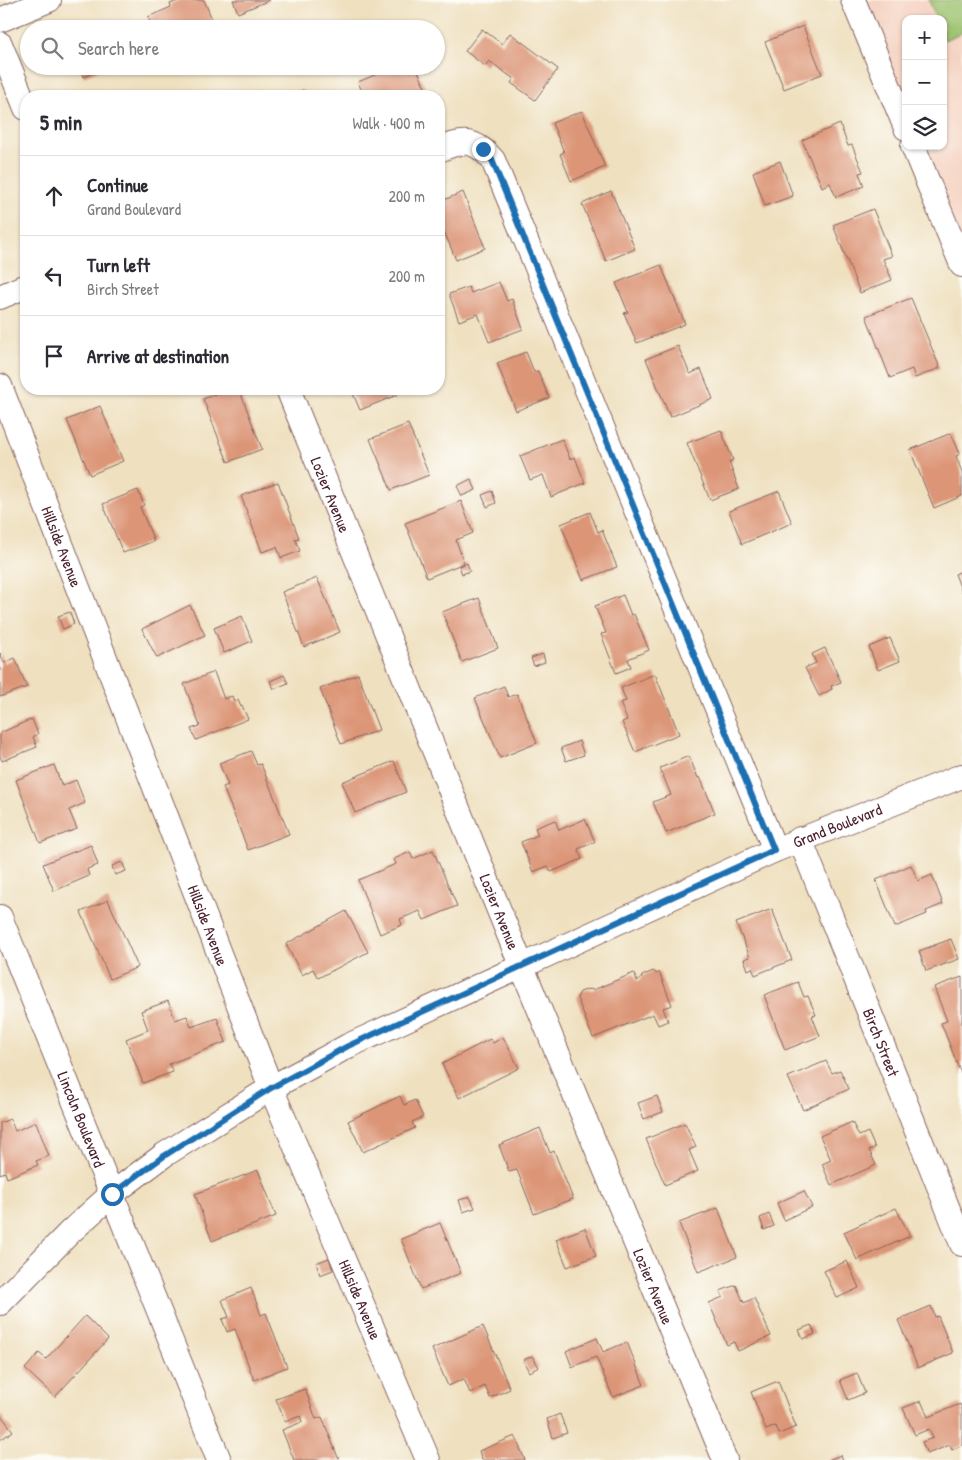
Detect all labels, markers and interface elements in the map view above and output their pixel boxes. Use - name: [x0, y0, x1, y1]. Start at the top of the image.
- map controls: [902, 15, 947, 150]
- button: +: [902, 15, 947, 60]
- search box: [20, 20, 445, 75]
- icon: search: [38, 34, 66, 62]
- text: Search here: [78, 35, 159, 61]
- button: −: [902, 60, 947, 105]
- button: layers: [902, 105, 947, 150]
- text: 5 min: [40, 108, 82, 137]
- text: Walk · 400 m: [353, 112, 425, 134]
- route end: [472, 138, 495, 161]
- text: Continue: [87, 172, 148, 198]
- icon: ahead: [40, 182, 68, 210]
- text: 200 m: [389, 185, 425, 207]
- text: Grand Boulevard: [87, 198, 181, 220]
- text: Turn left: [87, 252, 150, 278]
- icon: left: [40, 262, 68, 290]
- text: 200 m: [389, 265, 425, 287]
- text: Birch Street: [87, 278, 159, 300]
- icon: arrive: [40, 342, 68, 370]
- text: Arrive at destination: [87, 343, 229, 369]
- street label: Lozier Avenue: [306, 454, 356, 536]
- street label: Hillside Avenue: [36, 503, 88, 591]
- street label: Grand Boulevard: [789, 798, 885, 853]
- street label: Lozier Avenue: [474, 871, 525, 953]
- street label: Hillside Avenue: [183, 882, 234, 969]
- street label: Birch Street: [858, 1005, 905, 1080]
- street label: Lincoln Boulevard: [52, 1068, 111, 1170]
- route start: [101, 1183, 124, 1206]
- street label: Lozier Avenue: [628, 1245, 679, 1328]
- street label: Hillside Avenue: [334, 1256, 387, 1343]

